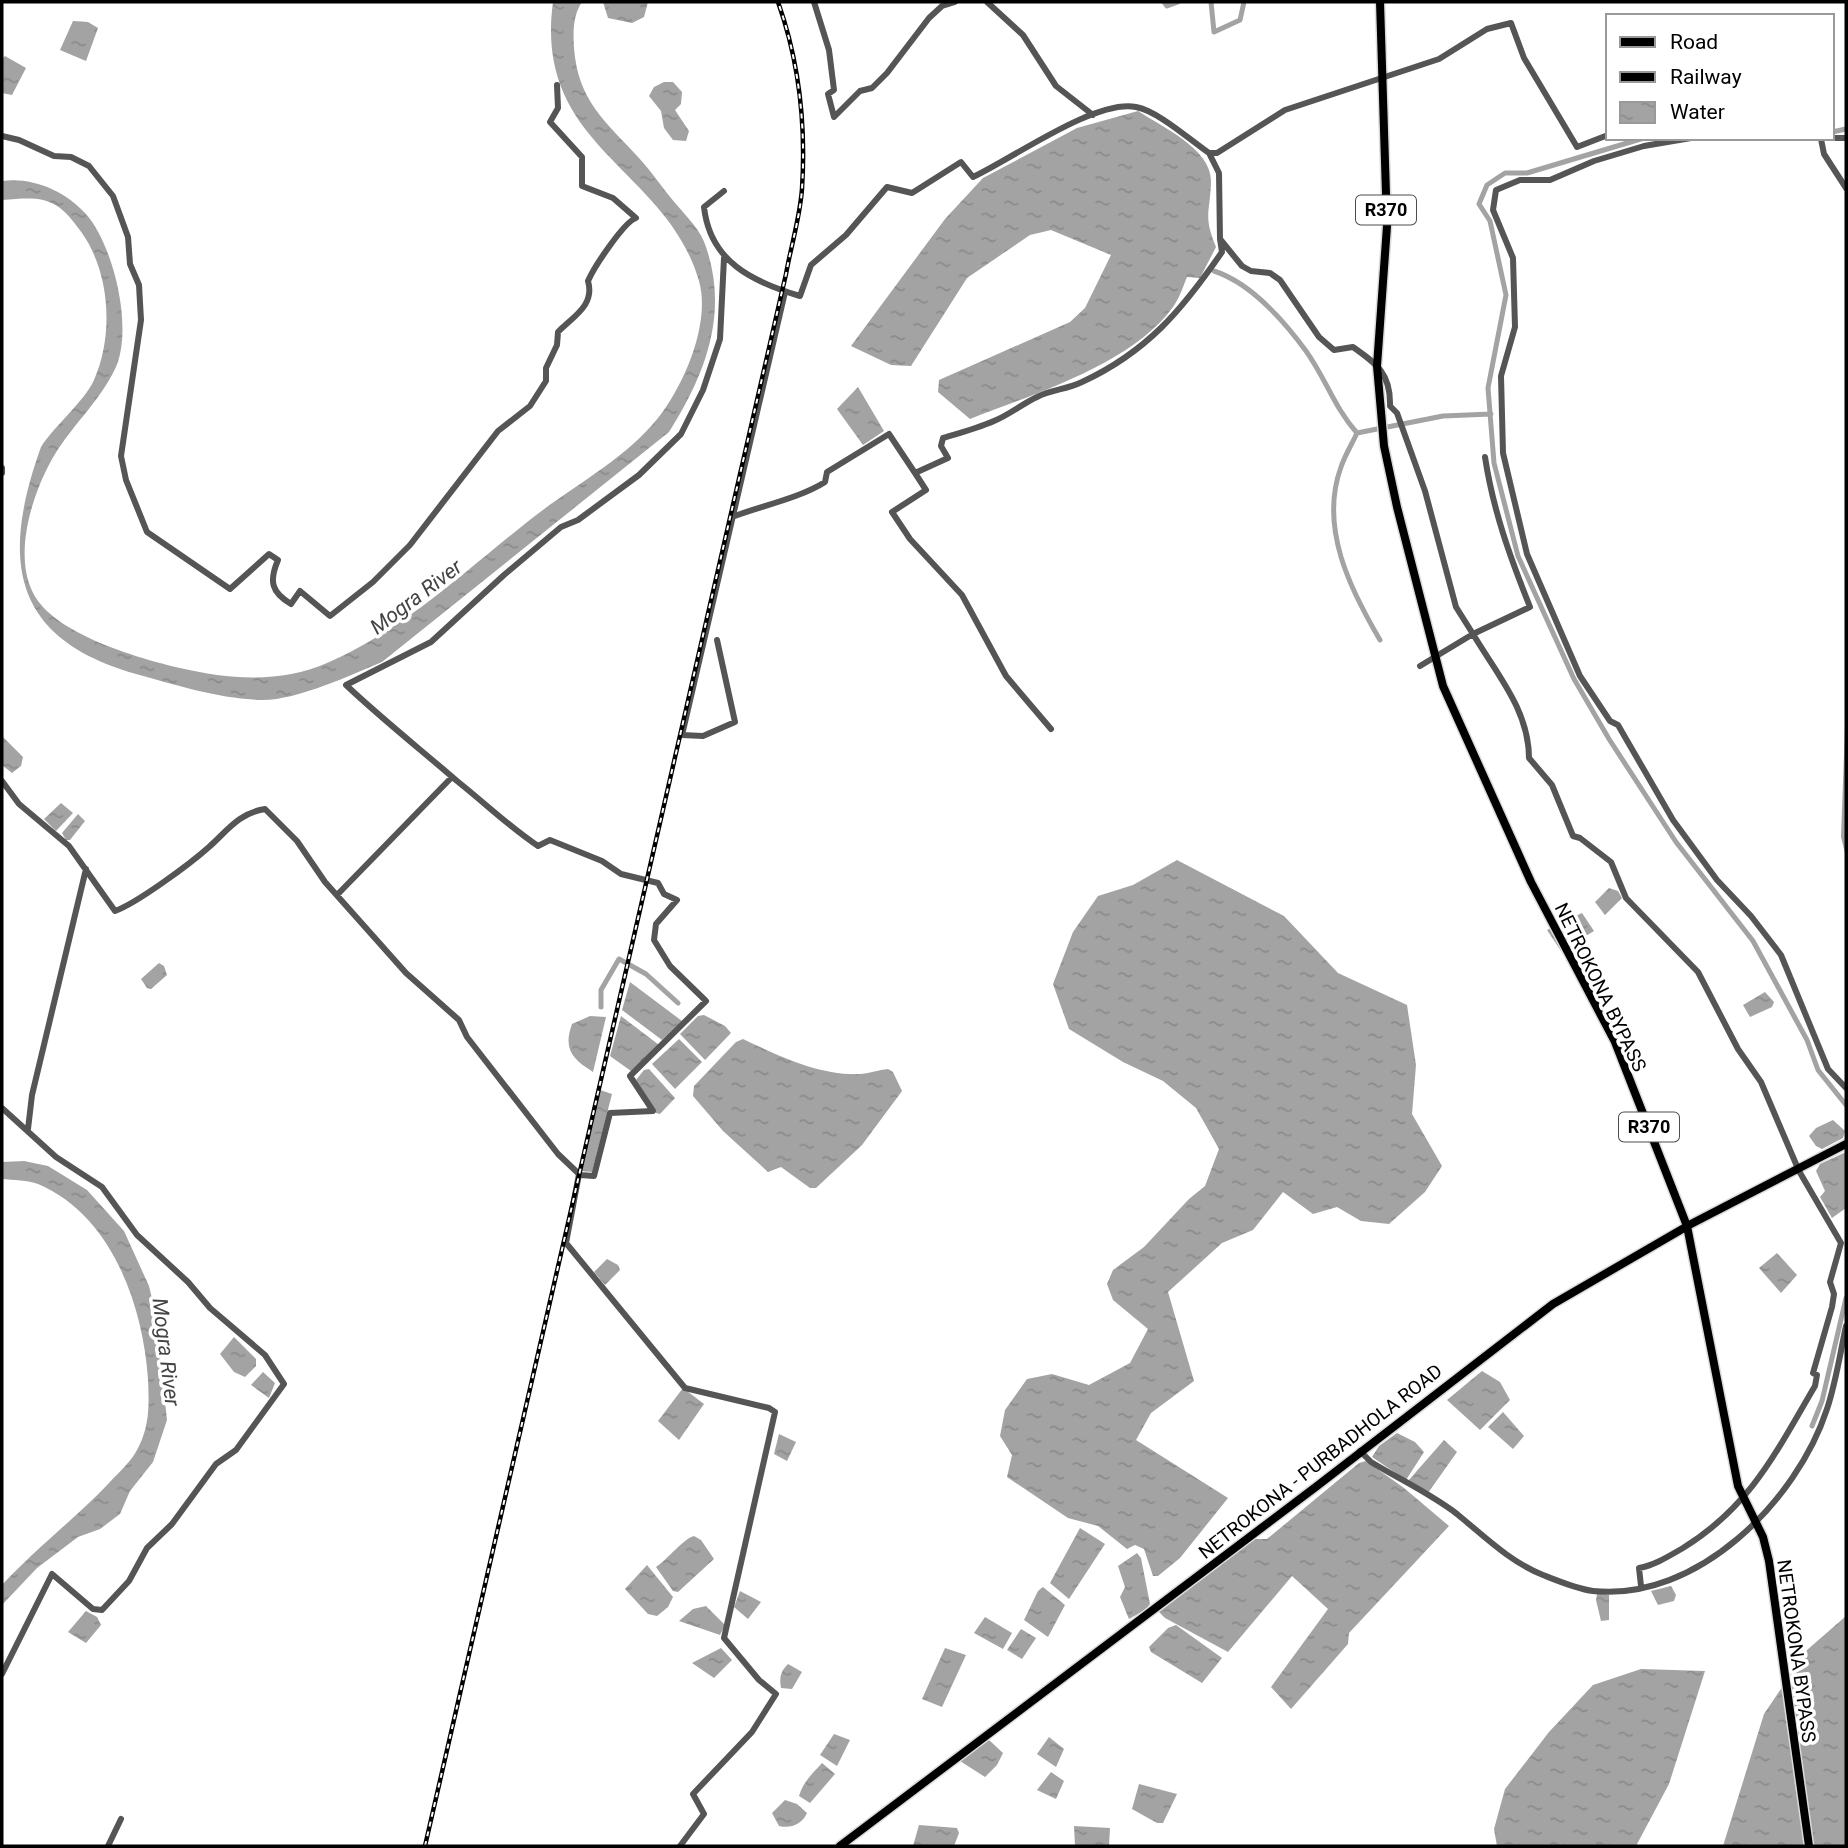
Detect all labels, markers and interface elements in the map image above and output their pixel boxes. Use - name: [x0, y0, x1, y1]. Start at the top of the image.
- legend: [1606, 14, 1834, 140]
- text: Road: [1670, 30, 1718, 54]
- text: Railway: [1670, 65, 1742, 89]
- text: Water: [1670, 100, 1725, 124]
- road number: R370: [1356, 196, 1416, 224]
- water label: Mogra River: [365, 554, 467, 639]
- street label: NETROKONA BYPASS: [1550, 899, 1651, 1075]
- road number: R370: [1619, 1112, 1679, 1142]
- water label: Mogra River: [147, 1297, 185, 1408]
- street label: NETROKONA - PURBADHOLA ROAD: [1194, 1359, 1447, 1564]
- street label: NETROKONA BYPASS: [1772, 1558, 1821, 1744]

